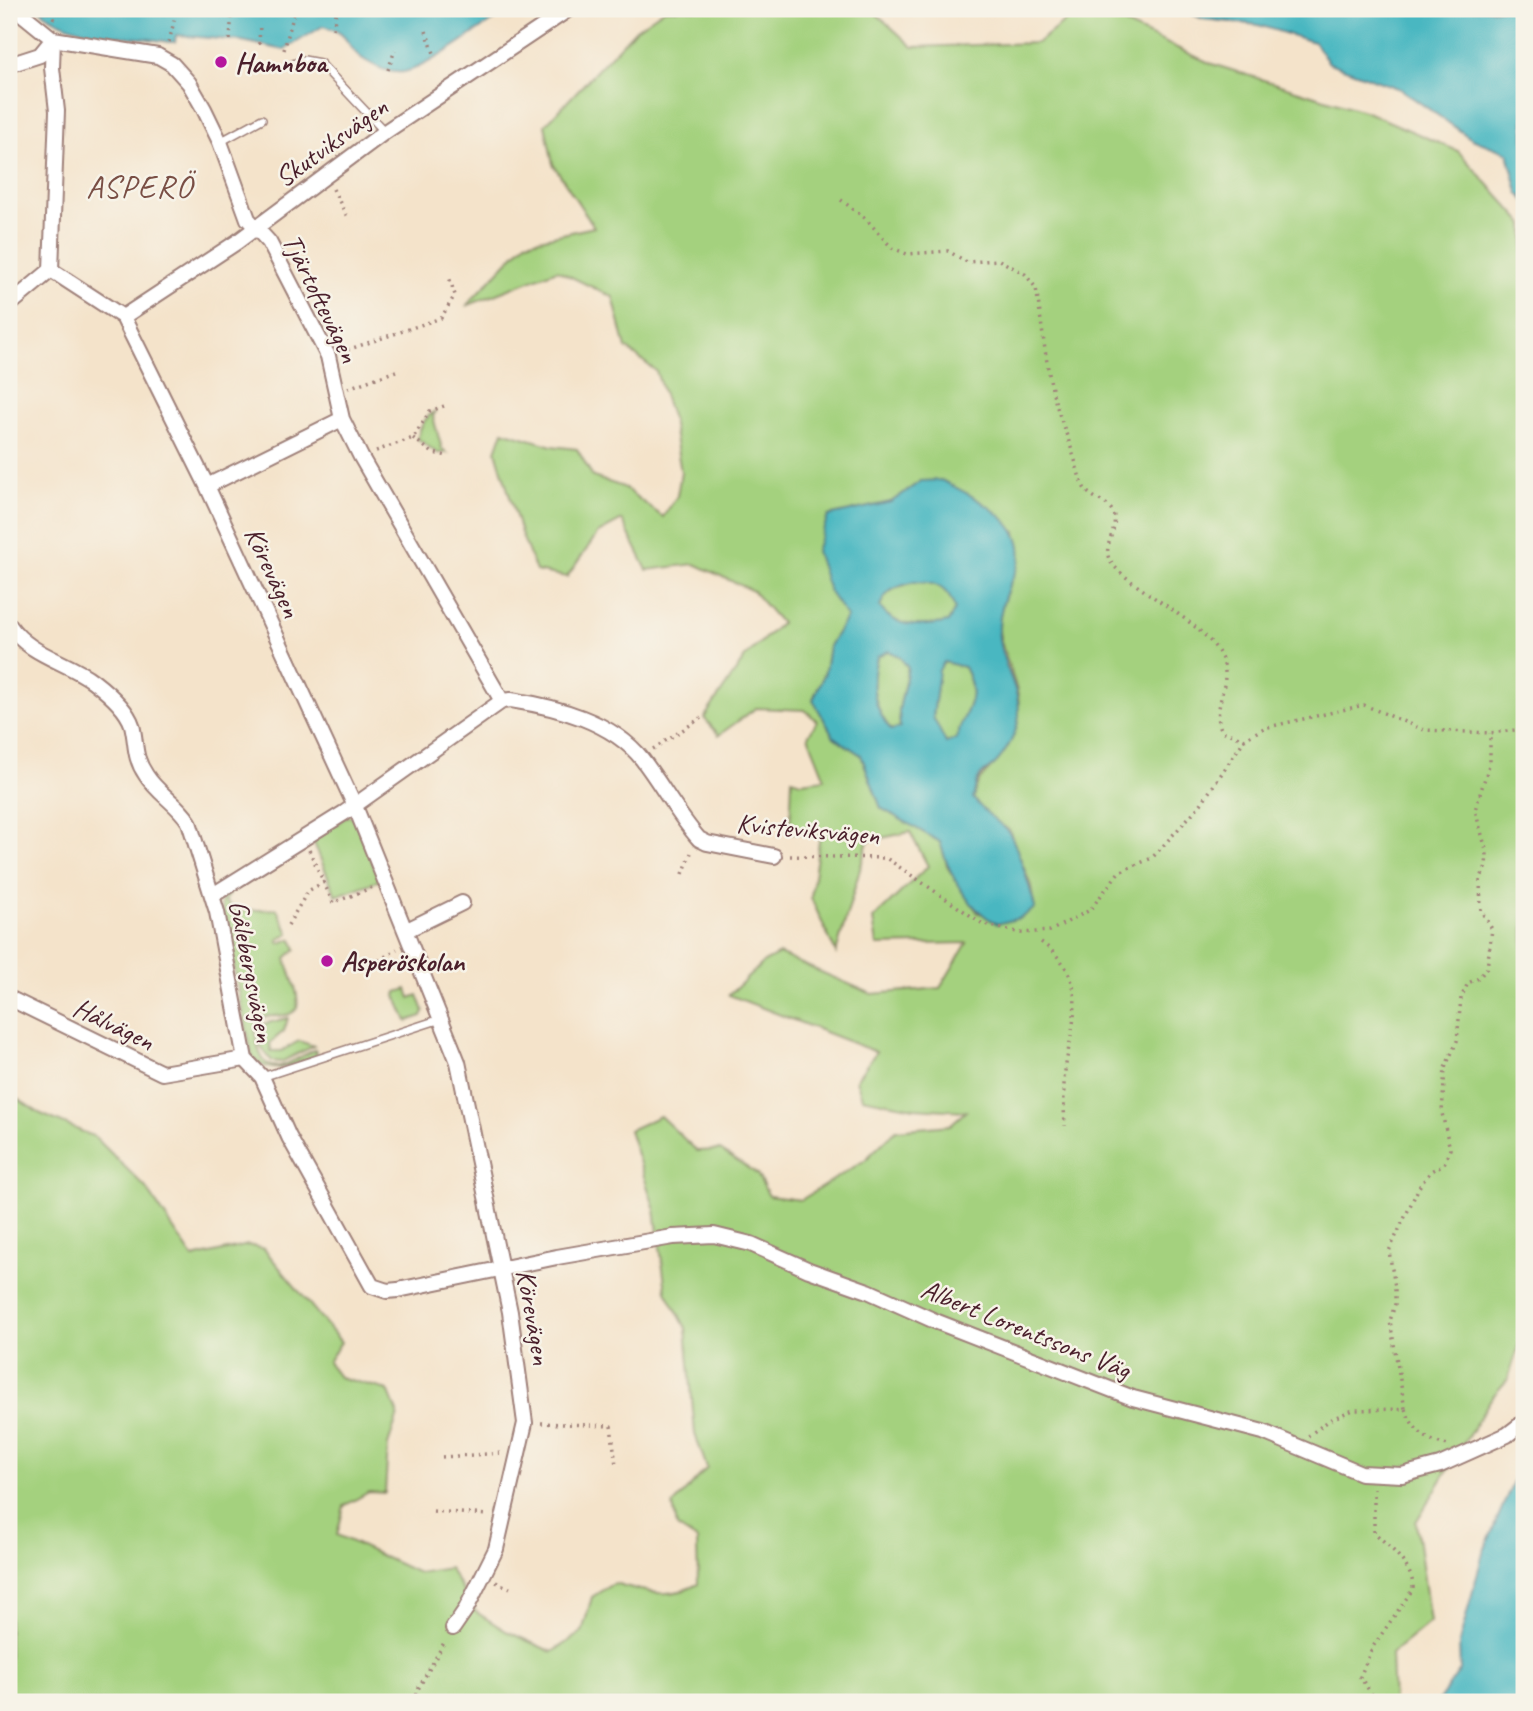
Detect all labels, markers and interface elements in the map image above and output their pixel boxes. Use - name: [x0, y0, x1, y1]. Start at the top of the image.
- place label: Hamnboa: [235, 45, 329, 80]
- marker: Hamnboa: [213, 54, 229, 70]
- street label: Skutviksvägen: [268, 89, 395, 195]
- district label: ASPERÖ: [86, 166, 197, 207]
- street label: Tjärtoftevägen: [275, 228, 367, 369]
- street label: Körevägen: [237, 521, 309, 623]
- street label: Kvisteviksvägen: [735, 805, 881, 853]
- street label: Gålebergsvägen: [221, 897, 283, 1045]
- place label: Asperöskolan: [341, 944, 466, 979]
- marker: Asperöskolan: [319, 953, 335, 969]
- street label: Hålvägen: [68, 989, 161, 1059]
- street label: Körevägen: [508, 1267, 560, 1368]
- street label: Albert Lorentssons Väg: [916, 1271, 1137, 1387]

